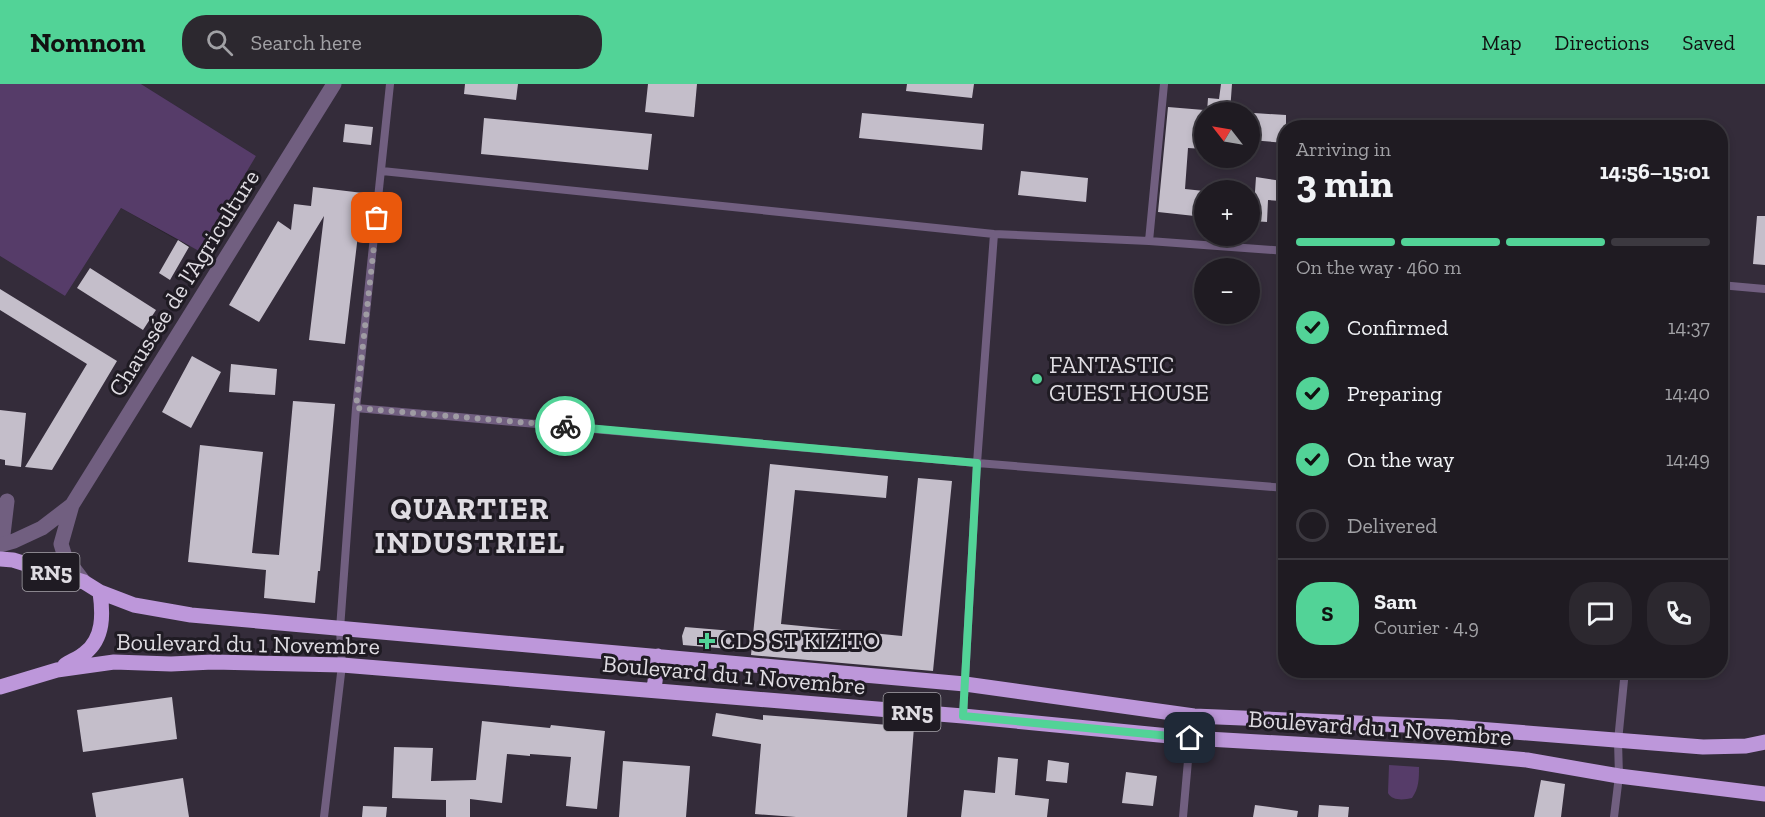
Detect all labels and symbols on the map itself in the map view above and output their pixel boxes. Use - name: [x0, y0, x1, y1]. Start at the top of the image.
- north arrow: [1194, 102, 1260, 168]
- street label: Chaussée de l'Agriculture: [102, 164, 265, 401]
- pin: [351, 192, 402, 243]
- place label: FANTASTIC GUEST HOUSE: [1049, 350, 1209, 407]
- marker: FANTASTIC GUEST HOUSE: [1030, 372, 1044, 386]
- courier: [535, 396, 595, 456]
- district label: QUARTIER INDUSTRIEL: [374, 491, 566, 561]
- road number: RN5: [22, 553, 80, 591]
- place label: CDS ST KIZITO: [720, 626, 880, 655]
- street label: Boulevard du 1 Novembre: [116, 627, 380, 660]
- marker: CDS ST KIZITO: [698, 632, 716, 650]
- street label: Boulevard du 1 Novembre: [601, 649, 867, 700]
- road number: RN5: [884, 693, 940, 731]
- street label: Boulevard du 1 Novembre: [1247, 704, 1513, 751]
- pin: [1164, 712, 1215, 763]

